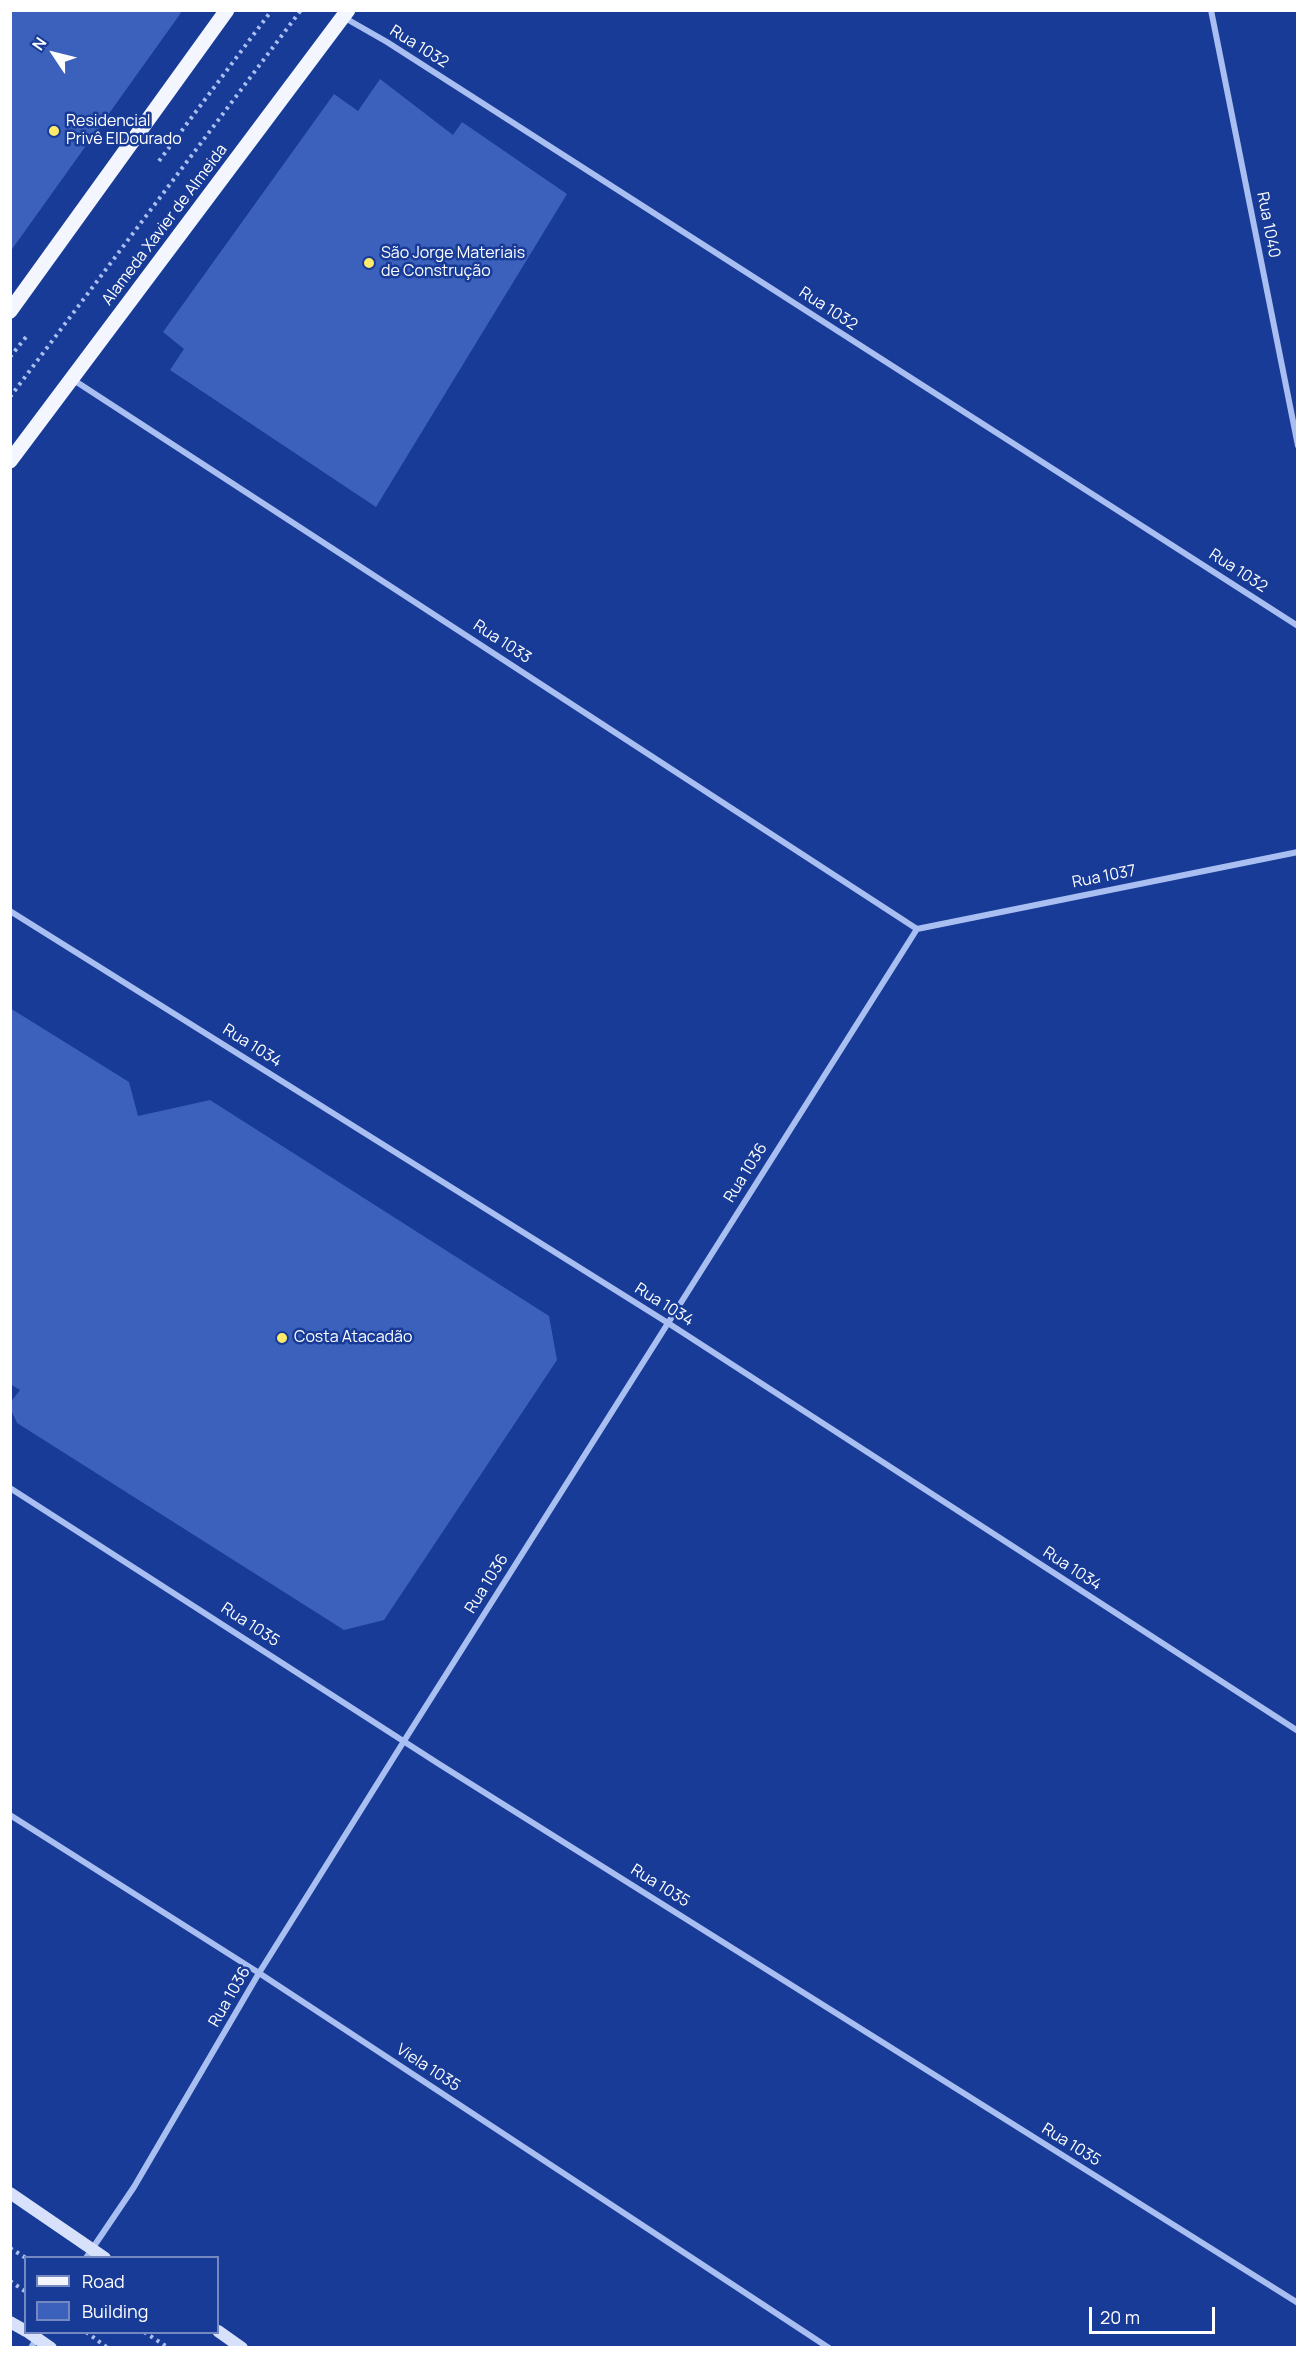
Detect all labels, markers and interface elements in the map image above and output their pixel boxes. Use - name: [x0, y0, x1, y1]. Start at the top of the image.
- street label: Rua 1032: [386, 21, 452, 73]
- north arrow: [24, 24, 84, 84]
- text: N: [27, 33, 52, 55]
- place label: Residencial Privê ElDourado: [66, 112, 182, 150]
- marker: Residencial Privê ElDourado: [47, 124, 61, 138]
- street label: Alameda Xavier de Almeida: [98, 141, 232, 309]
- street label: Rua 1040: [1252, 190, 1284, 260]
- place label: São Jorge Materiais de Construção: [381, 244, 525, 282]
- marker: São Jorge Materiais de Construção: [362, 256, 376, 270]
- street label: Rua 1032: [795, 283, 861, 335]
- street label: Rua 1032: [1205, 545, 1271, 597]
- street label: Rua 1033: [469, 616, 535, 668]
- street label: Rua 1037: [1070, 861, 1138, 893]
- street label: Rua 1034: [219, 1020, 285, 1072]
- street label: Rua 1036: [720, 1140, 772, 1206]
- street label: Rua 1034: [631, 1279, 697, 1331]
- place label: Costa Atacadão: [294, 1328, 412, 1348]
- marker: Costa Atacadão: [275, 1331, 289, 1345]
- street label: Rua 1034: [1039, 1543, 1105, 1595]
- street label: Rua 1036: [461, 1551, 513, 1617]
- street label: Rua 1035: [217, 1599, 283, 1651]
- street label: Rua 1035: [627, 1860, 693, 1912]
- street label: Rua 1036: [205, 1963, 255, 2031]
- street label: Viela 1035: [392, 2040, 464, 2096]
- street label: Rua 1035: [1038, 2119, 1104, 2171]
- legend: [24, 2256, 219, 2334]
- text: Road: [82, 2269, 125, 2293]
- scale bar: [1092, 2295, 1218, 2333]
- text: Building: [82, 2299, 148, 2323]
- text: 20 m: [1100, 2305, 1140, 2329]

